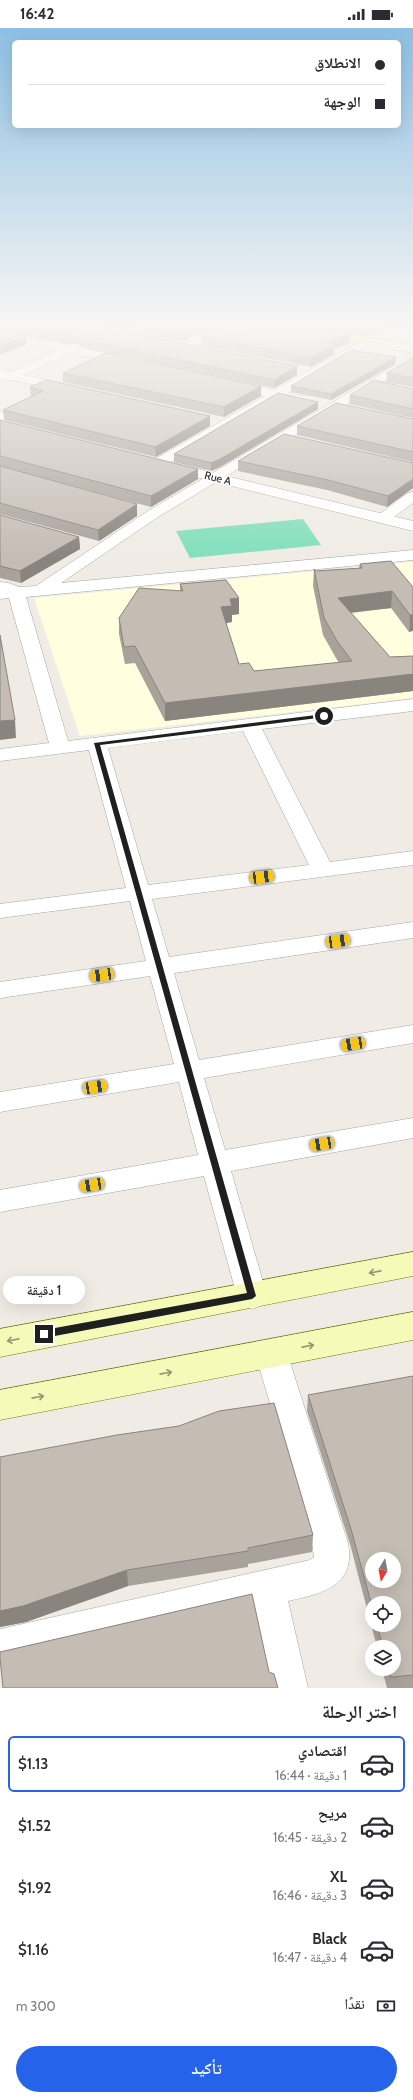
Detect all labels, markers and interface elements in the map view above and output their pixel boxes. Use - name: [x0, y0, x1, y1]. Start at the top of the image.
- text: 16:42: [20, 5, 55, 23]
- text: الانطلاق: [315, 54, 361, 72]
- text: الوجهة: [323, 93, 361, 111]
- street label: Rue A: [203, 468, 233, 488]
- route start: [315, 707, 333, 725]
- car: [249, 870, 275, 884]
- car: [325, 933, 351, 949]
- car: [89, 967, 115, 983]
- car: [340, 1036, 366, 1052]
- car: [82, 1079, 108, 1095]
- car: [309, 1136, 335, 1152]
- car: [79, 1177, 105, 1193]
- one-way arrow: [369, 1268, 382, 1276]
- callout: 1 دقيقة: [3, 1276, 85, 1304]
- text: 1 دقيقة: [27, 1282, 61, 1298]
- route end: [35, 1325, 53, 1343]
- one-way arrow: [7, 1337, 20, 1345]
- one-way arrow: [301, 1342, 314, 1350]
- one-way arrow: [159, 1369, 172, 1377]
- one-way arrow: [31, 1393, 44, 1401]
- north arrow: [365, 1552, 401, 1588]
- map controls: [365, 1552, 401, 1676]
- button: locate: [365, 1596, 401, 1632]
- button: layers: [365, 1640, 401, 1676]
- text: اختر الرحلة: [322, 1701, 397, 1723]
- text: اقتصادي: [298, 1742, 347, 1760]
- icon: car: [359, 1746, 395, 1782]
- text: $1.13: [18, 1755, 48, 1773]
- text: 1 دقيقة · 16:44: [275, 1767, 347, 1783]
- text: مريح: [318, 1804, 347, 1822]
- icon: car: [359, 1808, 395, 1844]
- text: $1.52: [18, 1817, 51, 1835]
- text: 2 دقيقة · 16:45: [273, 1829, 347, 1845]
- text: XL: [330, 1868, 347, 1886]
- icon: car: [359, 1870, 395, 1906]
- text: $1.92: [18, 1879, 52, 1897]
- text: 3 دقيقة · 16:46: [272, 1887, 347, 1903]
- text: Black: [312, 1930, 347, 1948]
- icon: car: [359, 1932, 395, 1968]
- text: $1.16: [18, 1941, 49, 1959]
- text: 4 دقيقة · 16:47: [273, 1949, 347, 1965]
- text: نقدًا: [344, 1995, 365, 2013]
- icon: cash: [375, 1995, 397, 2017]
- text: 300 m: [16, 1998, 56, 2014]
- button: تأكيد: [16, 2046, 397, 2092]

